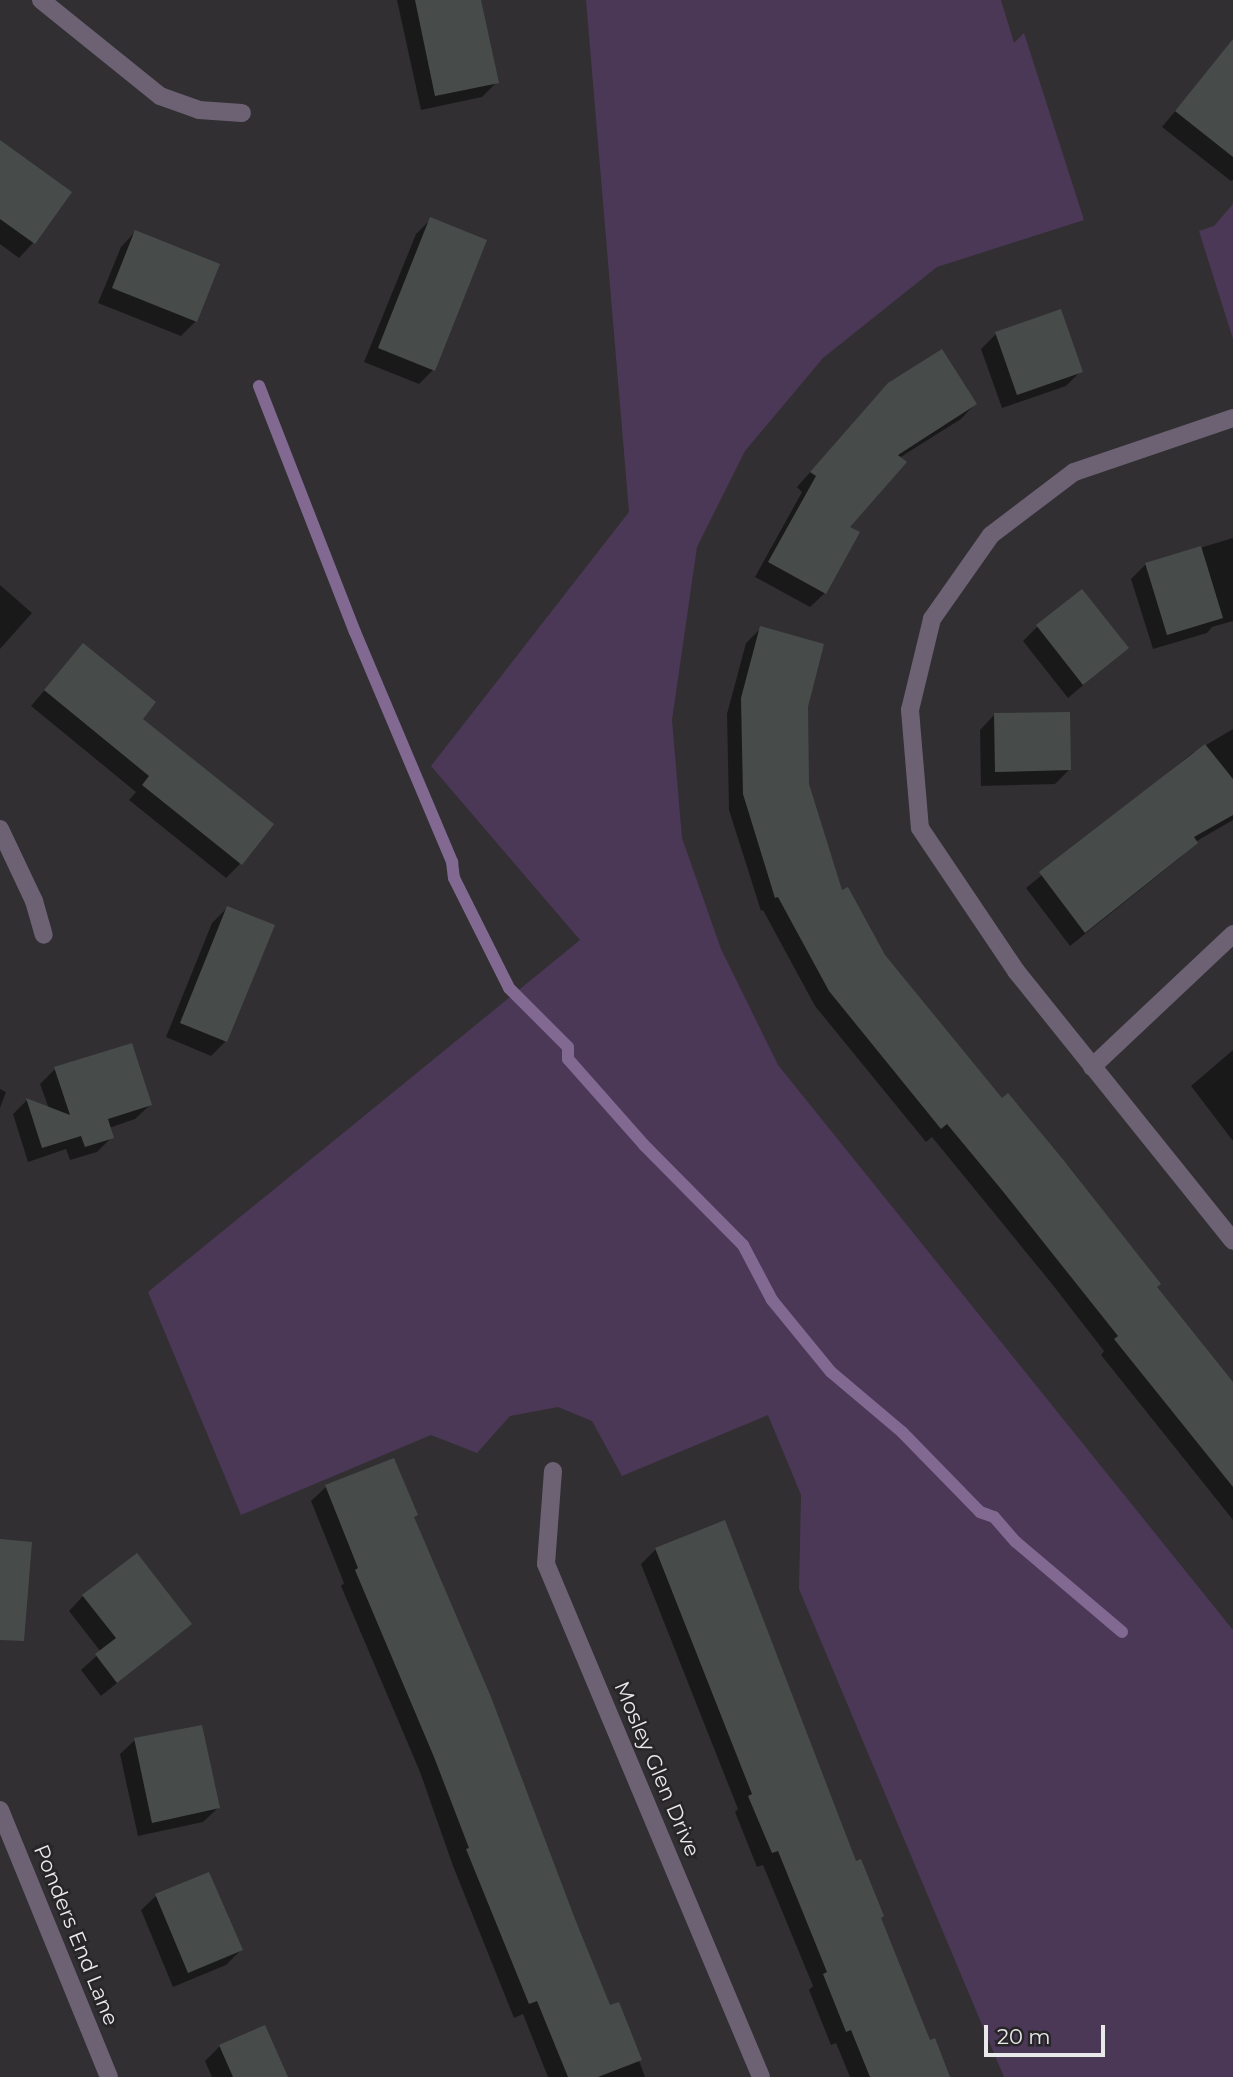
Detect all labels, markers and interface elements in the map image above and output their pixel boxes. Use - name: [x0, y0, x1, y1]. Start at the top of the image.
- street label: Mosley Glen Drive: [609, 1678, 705, 1860]
- street label: Ponders End Lane: [28, 1841, 124, 2029]
- scale bar: [988, 2010, 1109, 2054]
- text: 20 m: [997, 2024, 1051, 2049]

